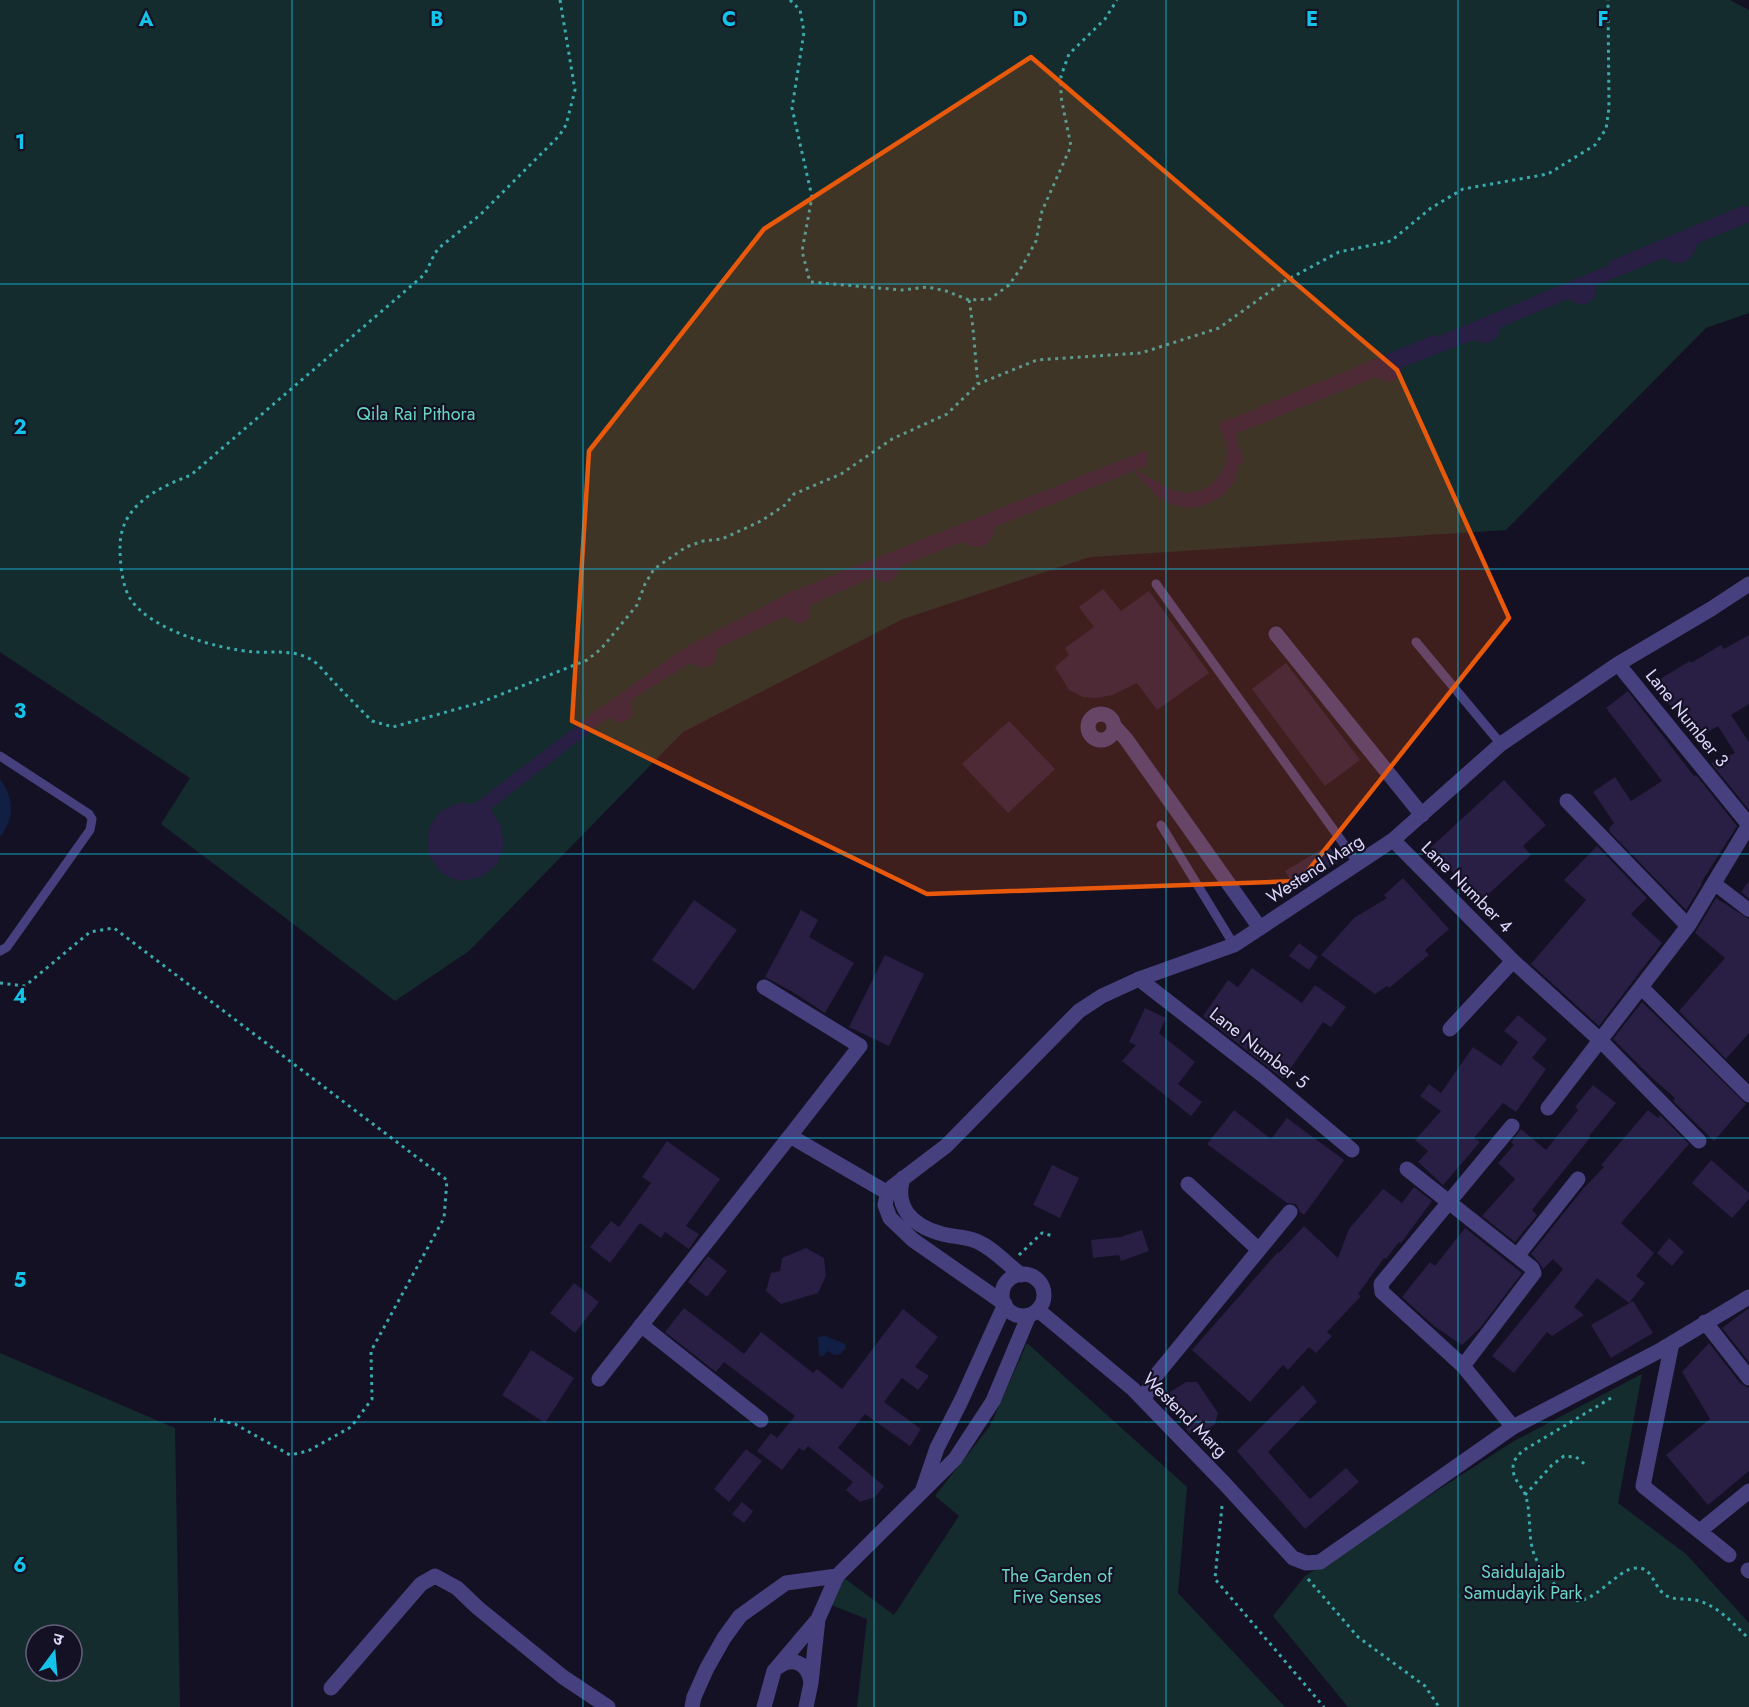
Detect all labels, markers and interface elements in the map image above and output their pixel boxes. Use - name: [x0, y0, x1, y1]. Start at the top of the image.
- text: A: [138, 5, 154, 34]
- text: B: [430, 5, 444, 34]
- text: C: [722, 5, 736, 34]
- text: D: [1013, 5, 1027, 34]
- text: E: [1306, 5, 1318, 34]
- text: F: [1597, 5, 1609, 34]
- text: 1: [15, 128, 25, 157]
- park label: Qila Rai Pithora: [357, 401, 475, 427]
- text: 2: [13, 413, 27, 442]
- street label: Lane Number 3: [1639, 663, 1735, 773]
- text: 3: [14, 697, 26, 726]
- street label: Westend Marg: [1261, 828, 1369, 910]
- street label: Lane Number 4: [1415, 835, 1519, 939]
- text: 4: [13, 982, 27, 1011]
- street label: Lane Number 5: [1204, 1001, 1314, 1095]
- text: 5: [14, 1266, 27, 1295]
- street label: Westend Marg: [1137, 1367, 1233, 1463]
- text: 6: [13, 1551, 27, 1580]
- park label: Saidulajaib Samudayik Park: [1464, 1559, 1582, 1606]
- park label: The Garden of Five Senses: [1002, 1563, 1113, 1610]
- north arrow: [24, 1623, 84, 1683]
- text: उ: [50, 1627, 66, 1652]

